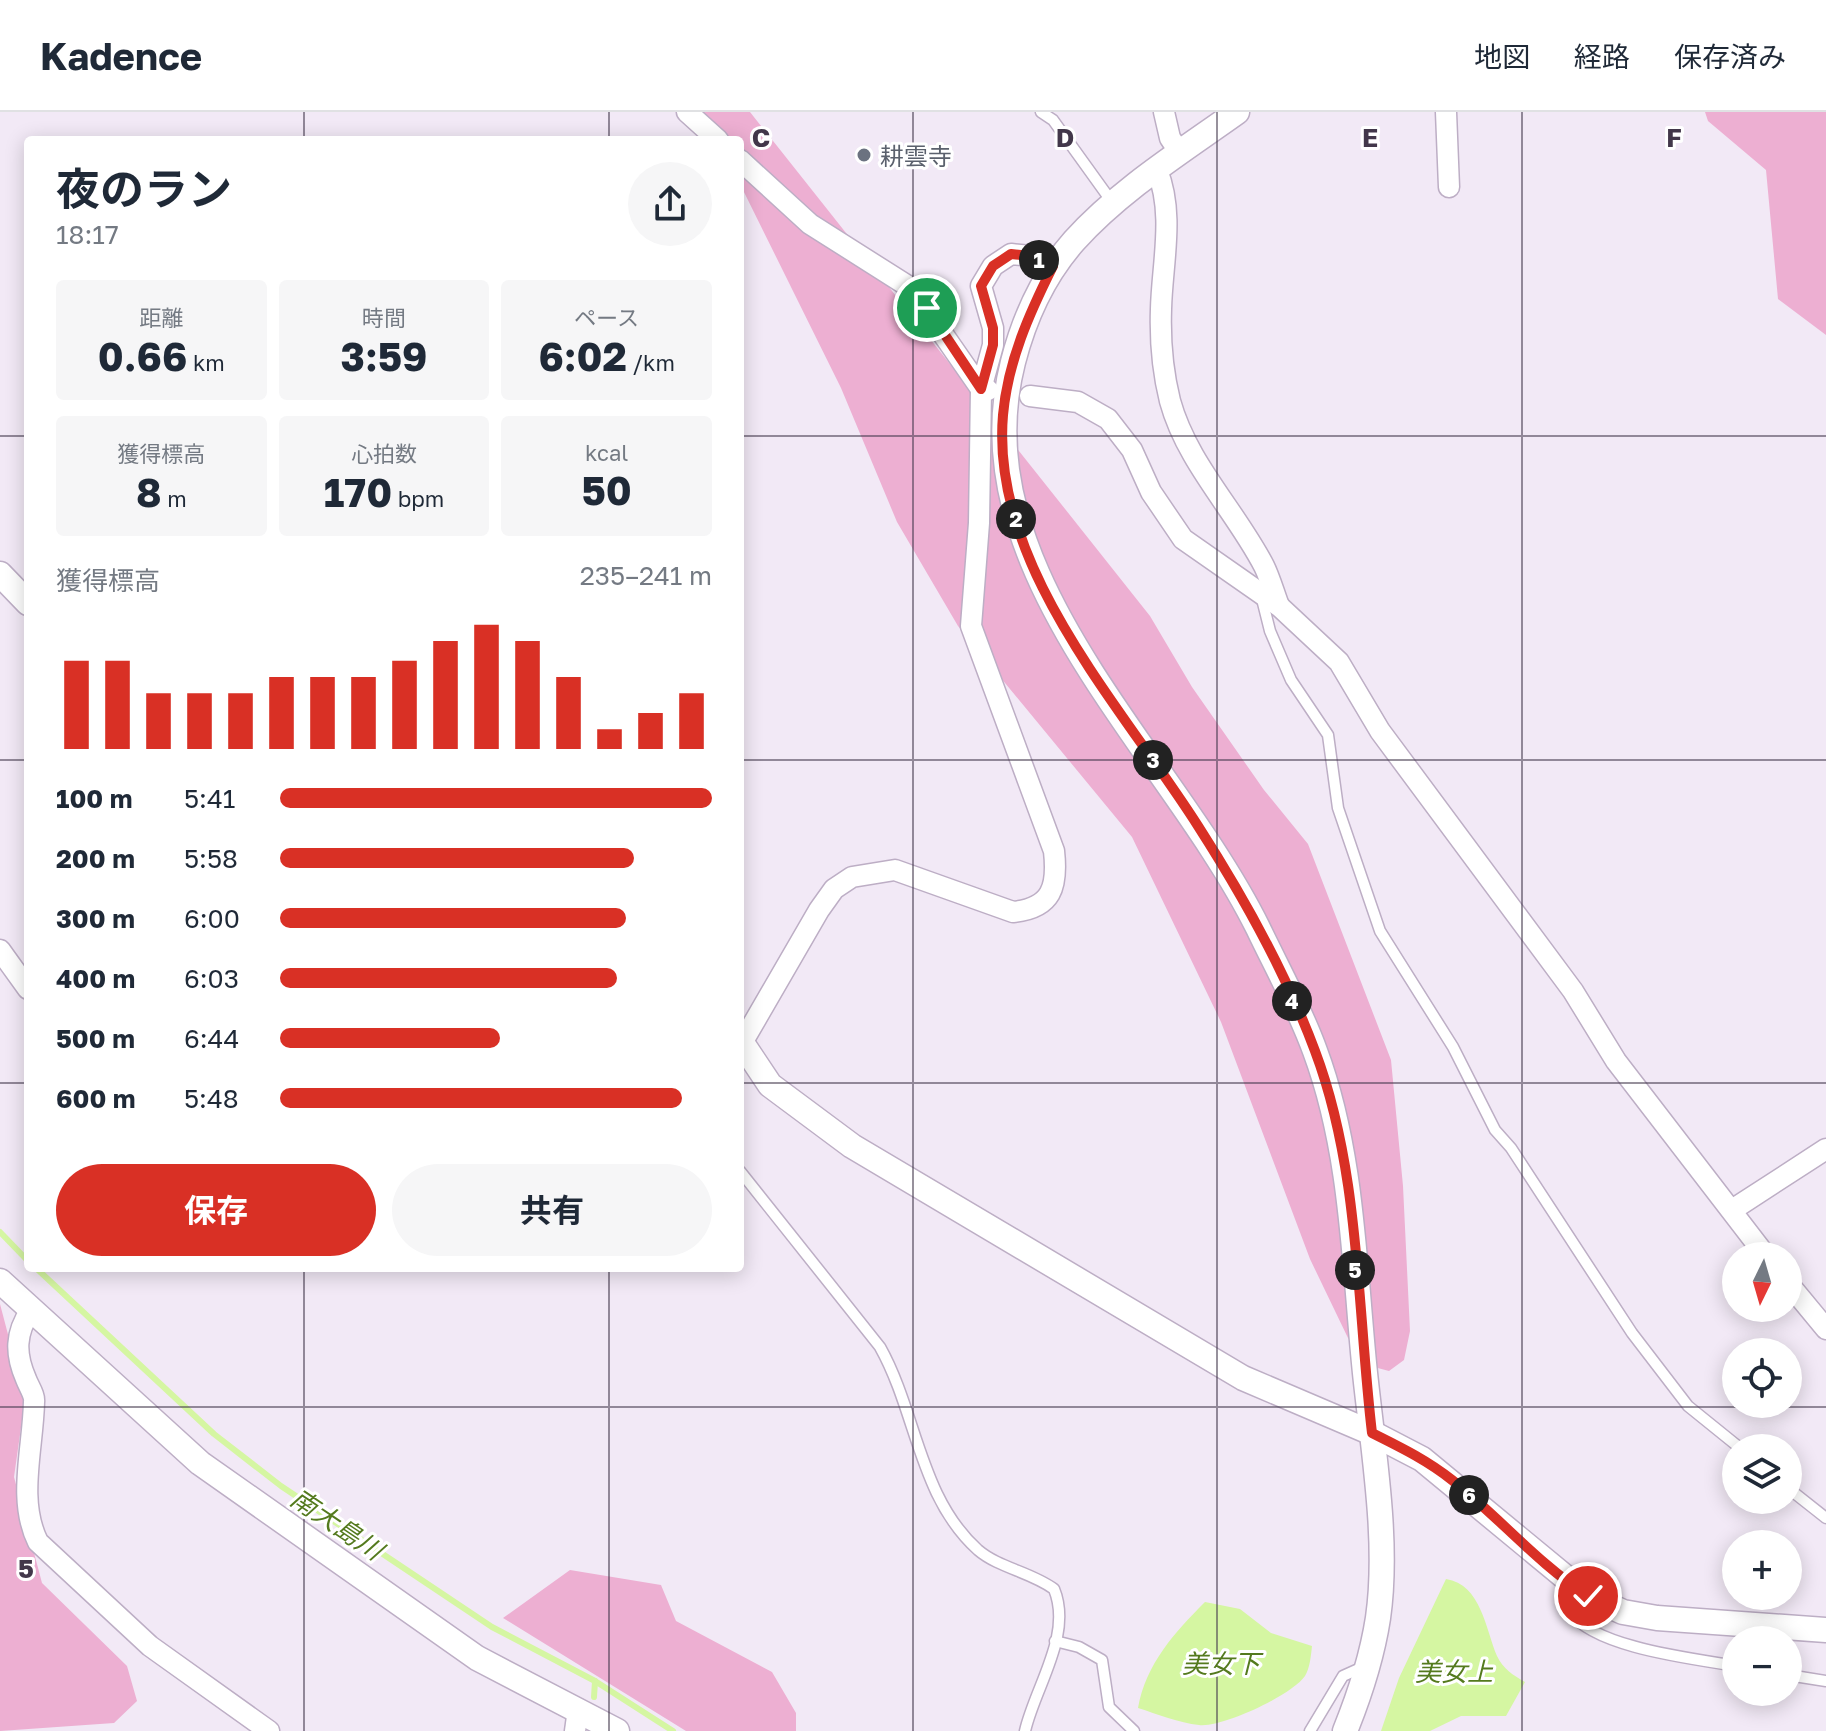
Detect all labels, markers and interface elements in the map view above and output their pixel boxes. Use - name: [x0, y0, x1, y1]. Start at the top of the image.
- text: Kadence: [40, 33, 202, 78]
- text: 地図: [1474, 40, 1530, 73]
- text: 経路: [1574, 40, 1630, 73]
- text: 保存済み: [1674, 40, 1786, 73]
- text: C: [752, 122, 770, 153]
- text: D: [1056, 122, 1074, 153]
- text: E: [1362, 122, 1378, 153]
- text: F: [1666, 122, 1682, 153]
- place label: 耕雲寺: [880, 141, 952, 170]
- marker: 耕雲寺: [855, 146, 873, 164]
- text: 夜のラン: [56, 162, 232, 215]
- button: share: [628, 162, 712, 246]
- text: 18:17: [56, 219, 119, 250]
- pin: 1: [1019, 240, 1059, 280]
- text: 1: [1033, 246, 1045, 273]
- pin: [893, 274, 961, 342]
- icon: arrive: [905, 286, 949, 330]
- text: 距離: [139, 304, 183, 331]
- text: 時間: [362, 304, 406, 331]
- text: ペース: [574, 304, 639, 331]
- text: 0.66: [98, 332, 187, 380]
- text: 3:59: [340, 332, 427, 380]
- text: 6:02: [538, 332, 627, 380]
- text: km: [187, 349, 225, 376]
- text: /km: [627, 349, 675, 376]
- text: kcal: [585, 439, 628, 466]
- text: 獲得標高: [117, 440, 205, 467]
- text: 心拍数: [351, 440, 417, 467]
- text: 50: [581, 466, 632, 514]
- text: 8: [136, 468, 162, 516]
- text: 170: [324, 468, 392, 516]
- text: m: [162, 485, 187, 512]
- text: bpm: [392, 485, 444, 512]
- pin: 2: [996, 499, 1036, 539]
- text: 2: [1009, 505, 1023, 532]
- text: 235–241 m: [580, 560, 712, 591]
- text: 獲得標高: [56, 565, 160, 596]
- pin: 3: [1133, 740, 1173, 780]
- text: 3: [1146, 746, 1160, 773]
- text: 100 m: [56, 783, 132, 814]
- text: 5:41: [184, 783, 235, 814]
- text: 200 m: [56, 843, 135, 874]
- text: 5:58: [184, 843, 238, 874]
- text: 300 m: [56, 903, 135, 934]
- text: 6:00: [184, 903, 240, 934]
- text: 400 m: [56, 963, 135, 994]
- text: 6:03: [184, 963, 239, 994]
- pin: 4: [1272, 981, 1312, 1021]
- text: 4: [1285, 987, 1299, 1014]
- text: 500 m: [56, 1023, 135, 1054]
- text: 6:44: [184, 1023, 239, 1054]
- text: 600 m: [56, 1083, 136, 1114]
- text: 5:48: [184, 1083, 239, 1114]
- button: 保存: [56, 1164, 376, 1256]
- button: 共有: [392, 1164, 712, 1256]
- north arrow: [1722, 1242, 1802, 1322]
- map controls: [1722, 1242, 1802, 1706]
- pin: 5: [1335, 1250, 1375, 1290]
- text: 5: [1348, 1256, 1362, 1283]
- button: locate: [1722, 1338, 1802, 1418]
- button: layers: [1722, 1434, 1802, 1514]
- pin: 6: [1449, 1475, 1489, 1515]
- text: 6: [1462, 1481, 1476, 1508]
- water label: 南大島川: [285, 1482, 391, 1568]
- button: +: [1722, 1530, 1802, 1610]
- text: 5: [18, 1553, 34, 1584]
- pin: [1554, 1562, 1622, 1630]
- icon: check: [1566, 1574, 1610, 1618]
- button: −: [1722, 1626, 1802, 1706]
- water label: 美女下: [1182, 1648, 1264, 1679]
- water label: 美女上: [1415, 1656, 1494, 1687]

